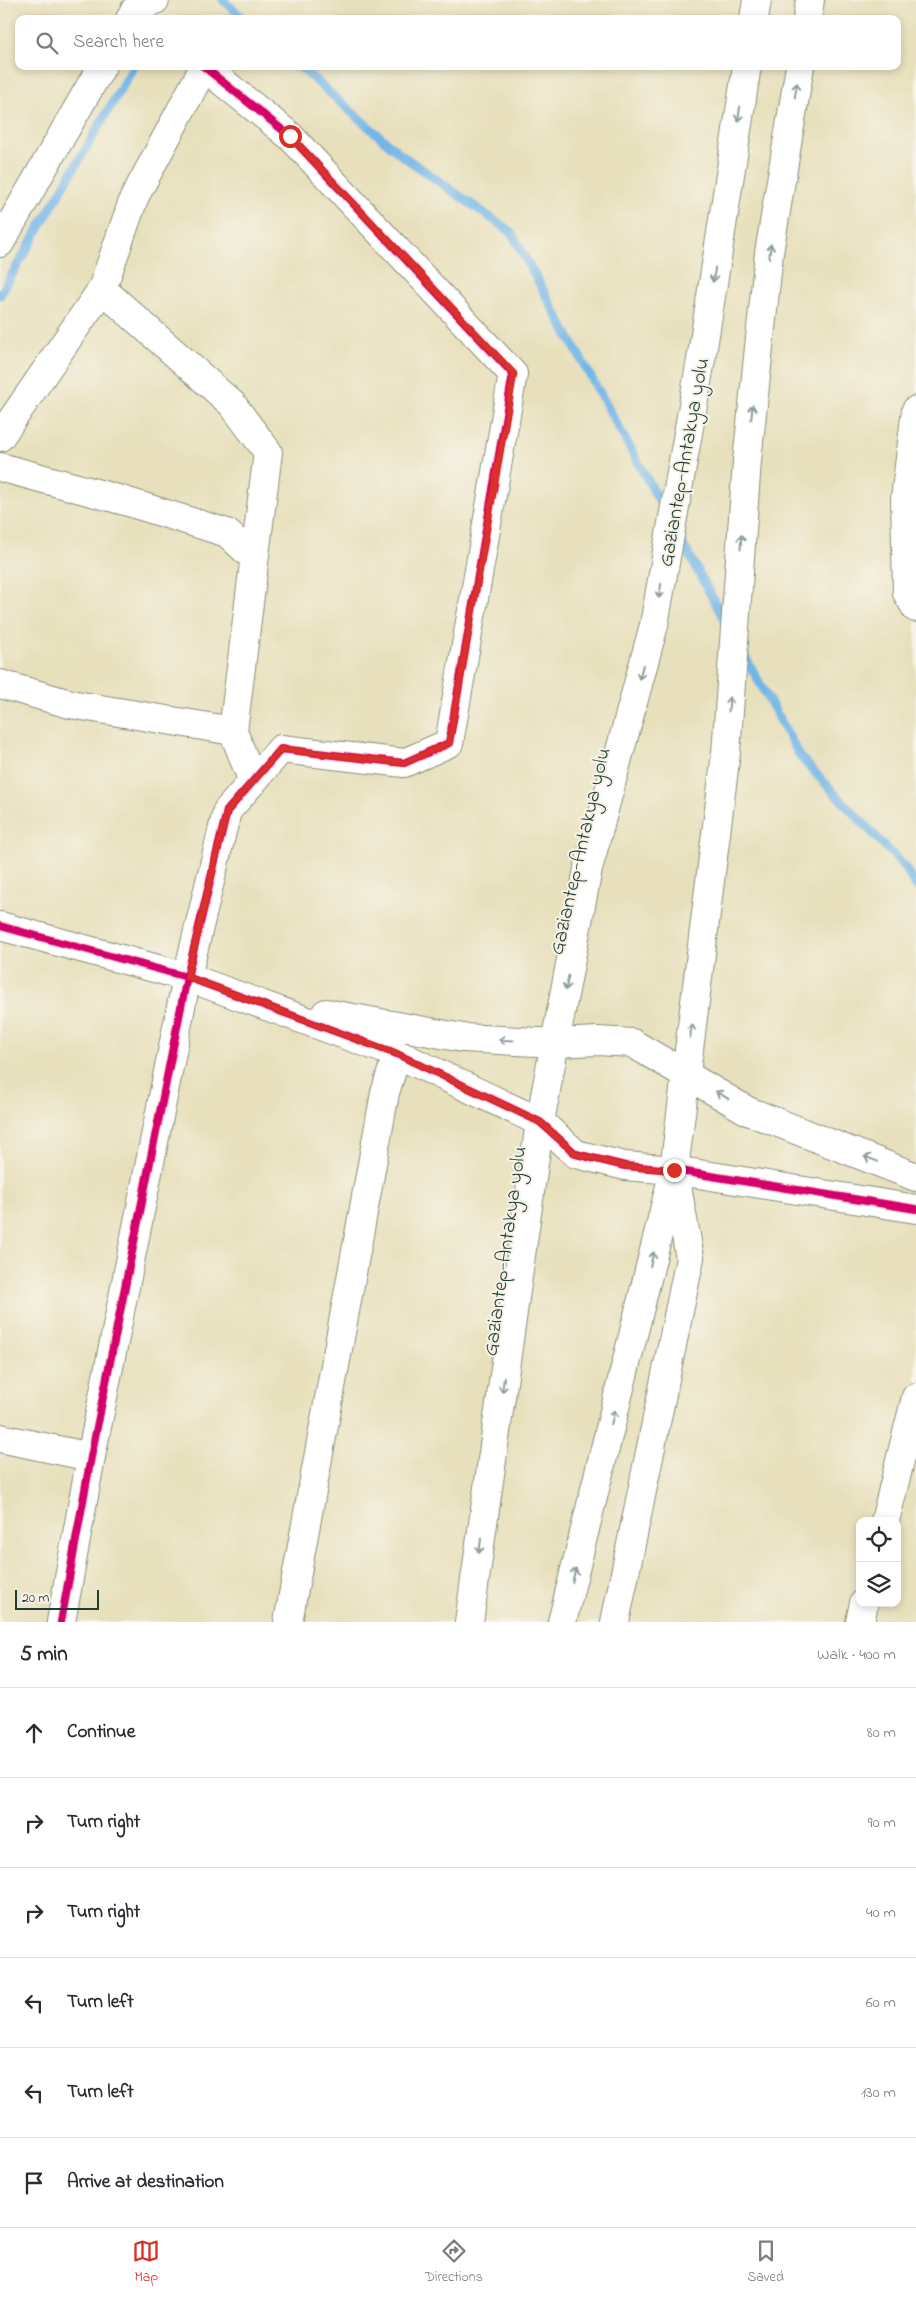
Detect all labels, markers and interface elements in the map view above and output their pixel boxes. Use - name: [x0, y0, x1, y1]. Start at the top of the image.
- search box: [15, 15, 901, 70]
- icon: search: [33, 29, 61, 57]
- text: Search here: [73, 29, 164, 56]
- one-way arrow: [791, 83, 801, 99]
- one-way arrow: [734, 106, 744, 122]
- route start: [279, 125, 302, 148]
- one-way arrow: [765, 243, 775, 259]
- one-way arrow: [709, 267, 719, 283]
- street label: Gaziantep-Antakya yolu: [652, 355, 720, 570]
- one-way arrow: [747, 405, 757, 421]
- one-way arrow: [736, 534, 746, 550]
- one-way arrow: [654, 583, 664, 599]
- one-way arrow: [636, 663, 645, 679]
- one-way arrow: [724, 696, 734, 712]
- street label: Gaziantep-Antakya yolu: [543, 745, 621, 958]
- one-way arrow: [561, 974, 571, 990]
- one-way arrow: [686, 1023, 696, 1039]
- one-way arrow: [499, 1035, 515, 1045]
- one-way arrow: [715, 1090, 729, 1100]
- street label: Gaziantep-Antakya yolu: [476, 1144, 538, 1358]
- one-way arrow: [863, 1154, 879, 1163]
- route end: [663, 1159, 686, 1182]
- one-way arrow: [648, 1252, 657, 1268]
- one-way arrow: [497, 1377, 507, 1393]
- one-way arrow: [609, 1409, 618, 1425]
- map controls: [856, 1517, 901, 1607]
- button: locate: [856, 1517, 901, 1562]
- one-way arrow: [474, 1538, 484, 1554]
- button: layers: [856, 1562, 901, 1607]
- one-way arrow: [570, 1567, 579, 1583]
- scale bar: [15, 1587, 99, 1610]
- text: 20 m: [22, 1588, 49, 1609]
- text: 5 min: [20, 1640, 68, 1670]
- text: Walk · 400 m: [817, 1643, 896, 1667]
- icon: ahead: [20, 1719, 48, 1747]
- text: Continue: [67, 1719, 135, 1746]
- text: 80 m: [867, 1721, 896, 1745]
- icon: right: [20, 1809, 48, 1837]
- text: Turn right: [67, 1809, 140, 1836]
- text: 90 m: [868, 1811, 896, 1835]
- icon: right: [20, 1899, 48, 1927]
- text: Turn right: [67, 1899, 140, 1926]
- text: 40 m: [866, 1901, 896, 1925]
- icon: left: [20, 1989, 48, 2017]
- text: Turn left: [67, 1989, 134, 2016]
- text: 60 m: [866, 1991, 896, 2015]
- icon: left: [20, 2079, 48, 2107]
- text: Turn left: [67, 2079, 134, 2106]
- text: 130 m: [861, 2081, 896, 2105]
- icon: arrive: [20, 2169, 48, 2197]
- text: Arrive at destination: [67, 2169, 224, 2196]
- tab: Map: [132, 2237, 160, 2288]
- tab: Directions: [425, 2237, 483, 2288]
- tab: Saved: [747, 2237, 784, 2288]

